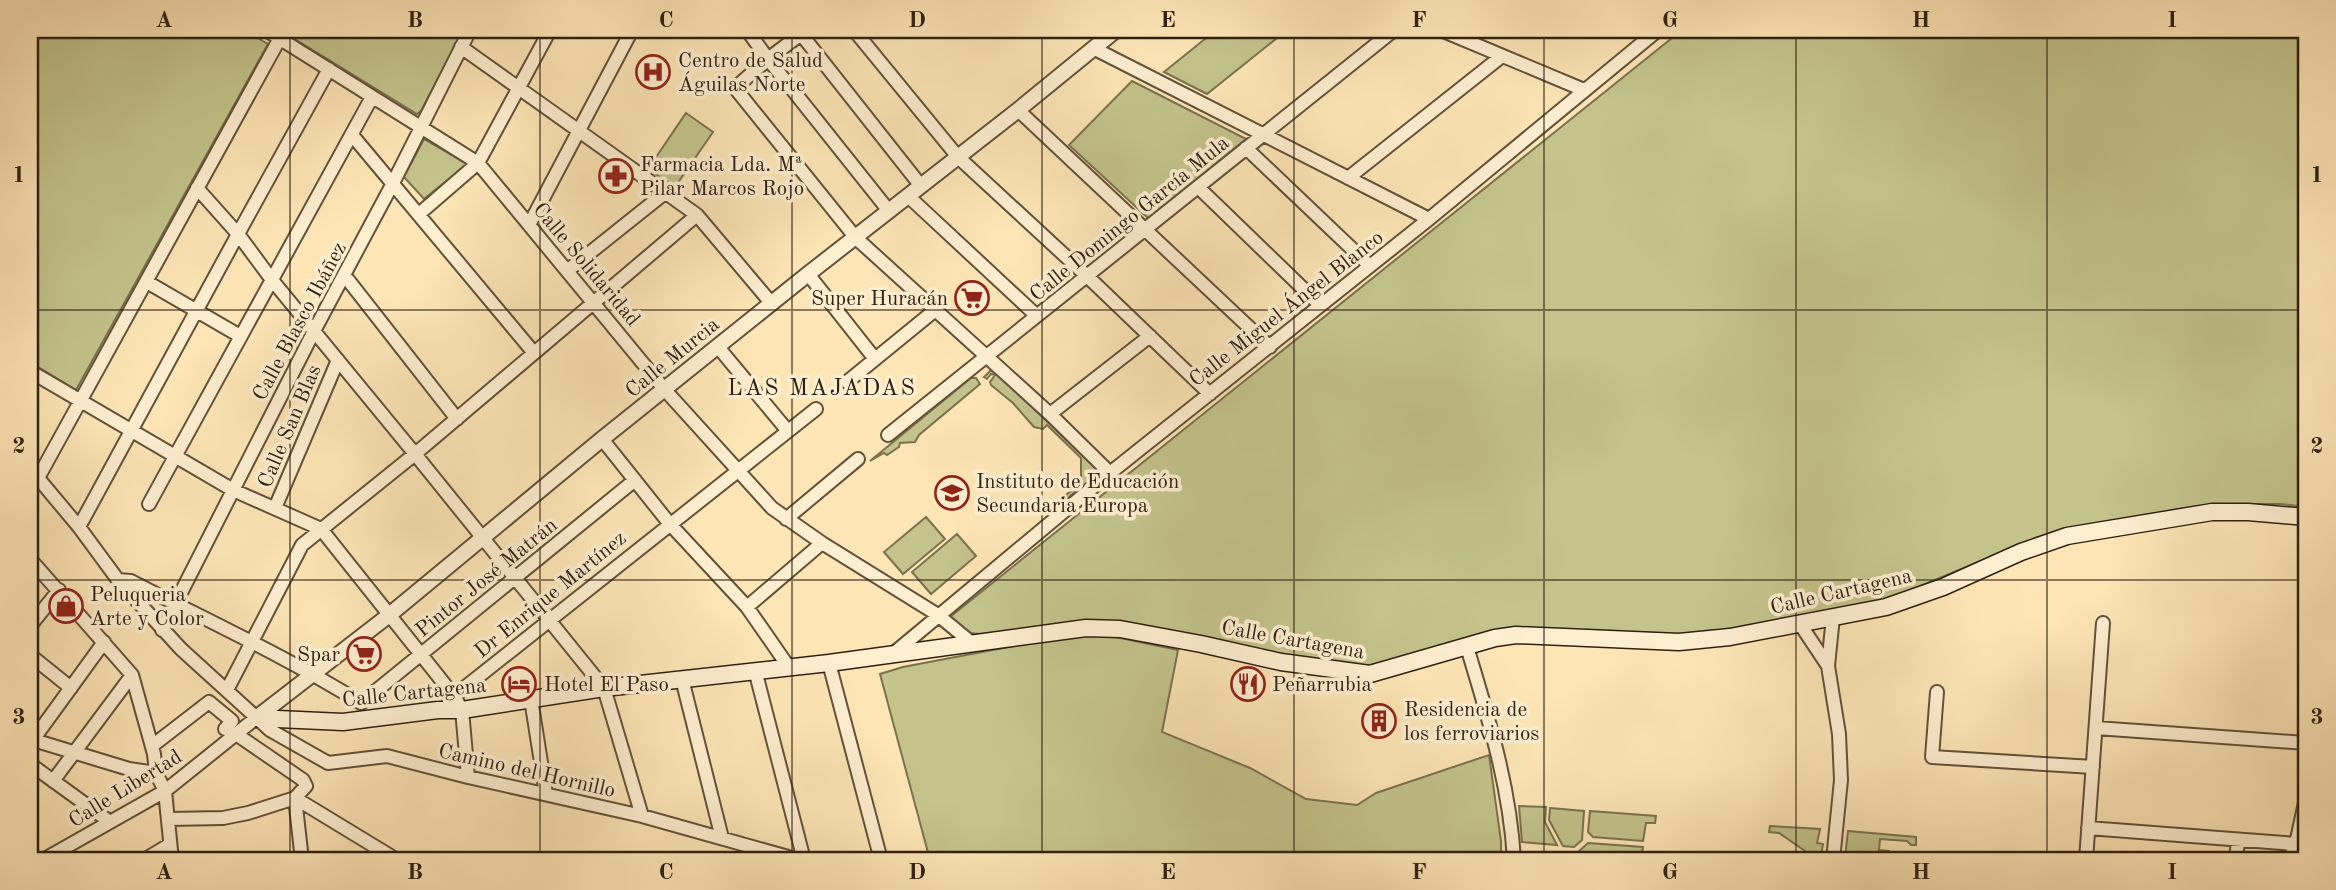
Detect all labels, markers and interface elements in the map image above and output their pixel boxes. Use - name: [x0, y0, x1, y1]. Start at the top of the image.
- text: A: [155, 9, 173, 32]
- text: B: [407, 9, 423, 32]
- text: C: [658, 9, 674, 32]
- text: D: [908, 9, 926, 32]
- text: E: [1160, 9, 1176, 32]
- text: F: [1411, 9, 1427, 32]
- text: G: [1662, 9, 1678, 32]
- text: H: [1912, 9, 1930, 32]
- text: I: [2167, 9, 2177, 32]
- place label: Centro de Salud Águilas Norte: [678, 51, 823, 96]
- hospital icon: Centro de Salud Águilas Norte: [634, 53, 672, 91]
- street label: Calle Domingo García Mula: [1026, 133, 1233, 306]
- place label: Farmacia Lda. Mª Pilar Marcos Rojo: [640, 155, 804, 200]
- pharmacy icon: Farmacia Lda. Mª Pilar Marcos Rojo: [597, 157, 635, 195]
- text: 1: [12, 164, 26, 187]
- text: 1: [2310, 164, 2324, 187]
- street label: Calle Solidaridad: [528, 199, 643, 331]
- street label: Calle Miguel Ángel Blanco: [1184, 224, 1388, 391]
- street label: Calle Blasco Ibáñez: [250, 239, 351, 404]
- supermarket icon: Super Huracán: [953, 279, 991, 317]
- place label: Super Huracán: [811, 289, 948, 310]
- street label: Calle Murcia: [622, 314, 724, 402]
- street label: Calle San Blas: [255, 362, 326, 491]
- district label: LAS MAJADAS: [727, 377, 917, 400]
- text: 2: [12, 435, 26, 458]
- text: 2: [2310, 435, 2324, 458]
- place label: Instituto de Educación Secundaria Europa: [976, 472, 1179, 517]
- school or university icon: Instituto de Educación Secundaria Europa: [933, 474, 971, 512]
- street label: Pintor José Matrán: [412, 515, 562, 642]
- street label: Dr Enrique Martínez: [471, 528, 631, 663]
- street label: Calle Cartagena: [1768, 566, 1914, 619]
- place label: Peluqueria Arte y Color: [90, 585, 204, 630]
- shop icon: Peluqueria Arte y Color: [47, 587, 85, 625]
- street label: Calle Cartagena: [1220, 618, 1366, 663]
- supermarket icon: Spar: [345, 635, 383, 673]
- place label: Spar: [297, 645, 340, 666]
- hotel icon: Hotel El Paso: [500, 665, 538, 703]
- restaurant icon: Peñarrubia: [1229, 665, 1267, 703]
- street label: Calle Cartagena: [341, 675, 487, 712]
- place label: Hotel El Paso: [544, 675, 669, 696]
- place label: Peñarrubia: [1272, 675, 1372, 696]
- place label: Residencia de los ferroviarios: [1404, 700, 1539, 745]
- building icon: Residencia de los ferroviarios: [1360, 702, 1398, 740]
- text: 3: [12, 706, 26, 729]
- text: 3: [2310, 706, 2324, 729]
- street label: Camino del Hornillo: [436, 741, 617, 802]
- street label: Calle Libertad: [66, 746, 186, 832]
- text: A: [155, 861, 173, 884]
- text: B: [407, 861, 423, 884]
- text: C: [658, 861, 674, 884]
- text: D: [908, 861, 926, 884]
- text: E: [1160, 861, 1176, 884]
- text: F: [1411, 861, 1427, 884]
- text: G: [1662, 861, 1678, 884]
- text: H: [1912, 861, 1930, 884]
- text: I: [2167, 861, 2177, 884]

